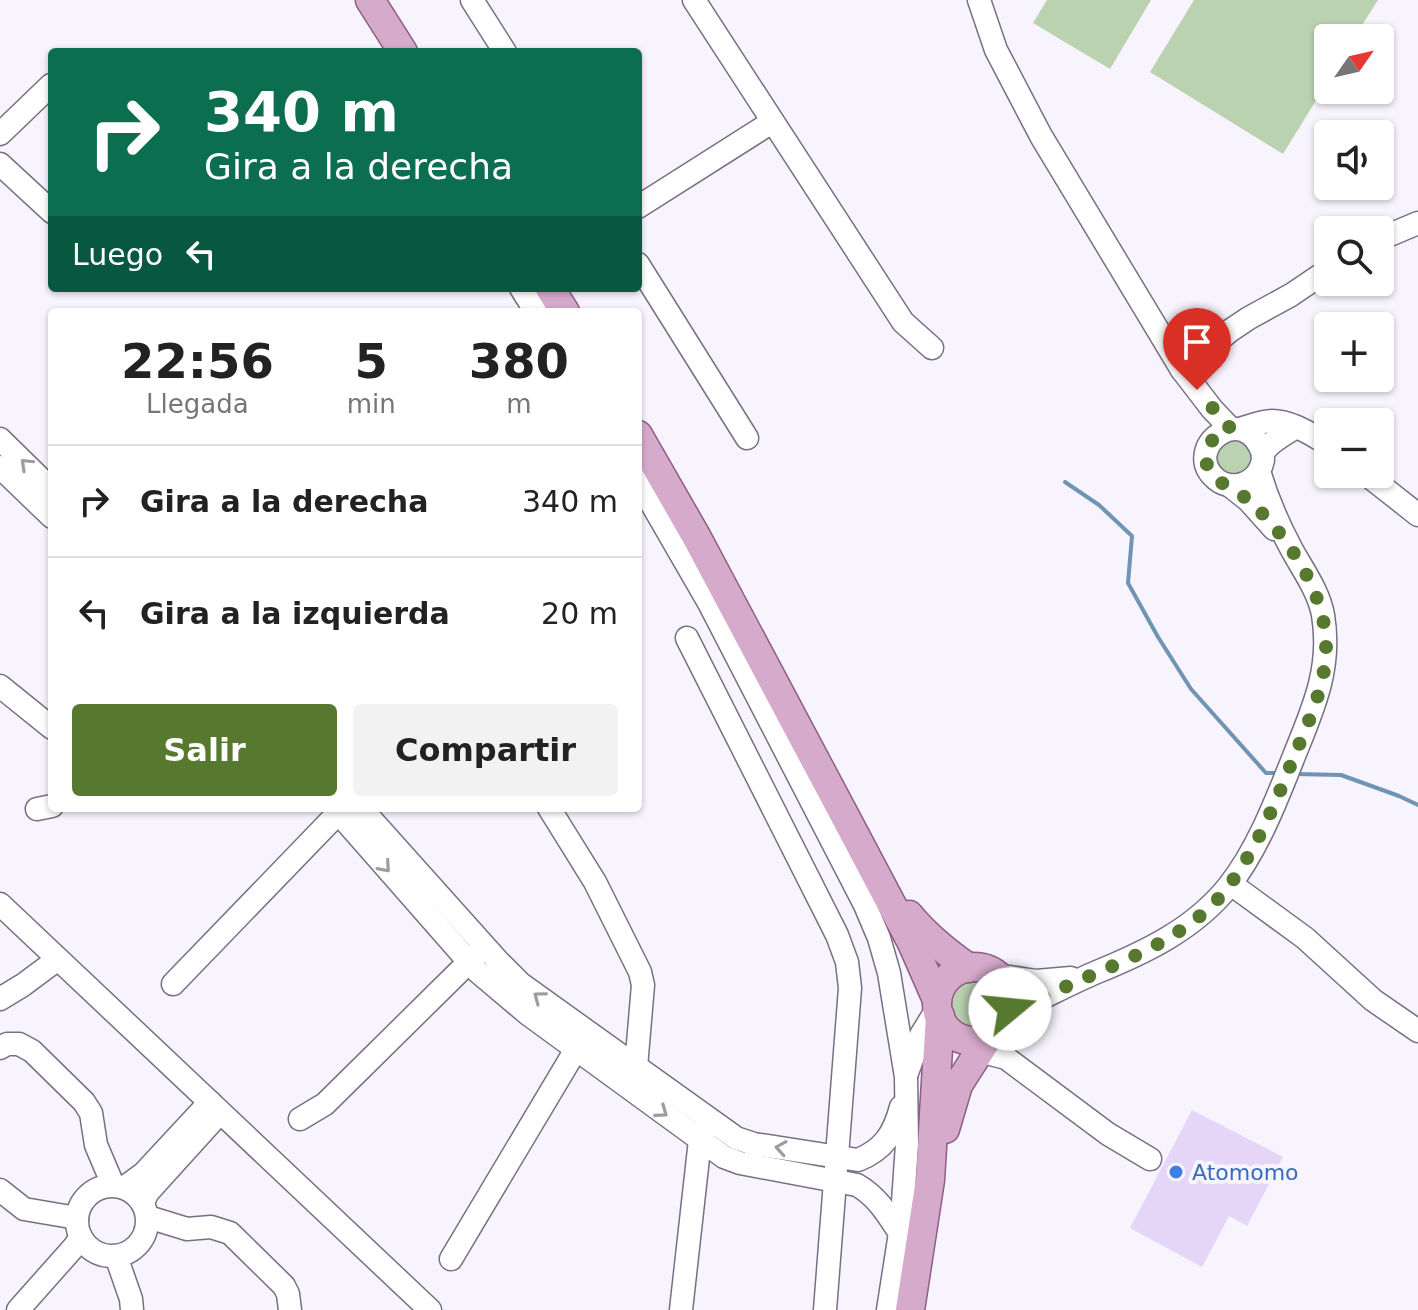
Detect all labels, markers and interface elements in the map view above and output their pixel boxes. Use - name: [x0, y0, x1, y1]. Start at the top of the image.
- north arrow: [1314, 24, 1394, 104]
- map controls: [1314, 24, 1394, 488]
- text: 340 m: [204, 79, 399, 144]
- icon: right: [72, 80, 176, 184]
- button: sound: [1314, 120, 1394, 200]
- text: Gira a la derecha: [204, 146, 513, 187]
- button: search: [1314, 216, 1394, 296]
- icon: left: [179, 232, 223, 276]
- text: Luego: [72, 237, 163, 272]
- pin: [1163, 308, 1231, 390]
- button: +: [1314, 312, 1394, 392]
- icon: arrive: [1175, 320, 1219, 364]
- text: 22:56: [121, 333, 274, 389]
- text: 5: [355, 333, 388, 389]
- text: 380: [469, 333, 569, 389]
- text: Llegada: [146, 389, 249, 419]
- text: min: [347, 389, 396, 419]
- text: m: [506, 389, 532, 419]
- button: −: [1314, 408, 1394, 488]
- one-way arrow: [21, 459, 35, 474]
- icon: right: [72, 479, 116, 523]
- text: Gira a la derecha: [140, 484, 428, 519]
- text: 340 m: [522, 484, 618, 519]
- icon: left: [72, 591, 116, 635]
- text: Gira a la izquierda: [140, 596, 450, 631]
- text: 20 m: [541, 596, 618, 631]
- button: Salir: [72, 704, 337, 796]
- button: Compartir: [353, 704, 618, 796]
- one-way arrow: [376, 857, 390, 872]
- position arrow: [968, 967, 1052, 1051]
- one-way arrow: [533, 993, 548, 1007]
- one-way arrow: [653, 1103, 668, 1117]
- one-way arrow: [774, 1141, 787, 1158]
- place label: Atomomo: [1192, 1160, 1299, 1185]
- marker: Atomomo: [1167, 1163, 1185, 1181]

